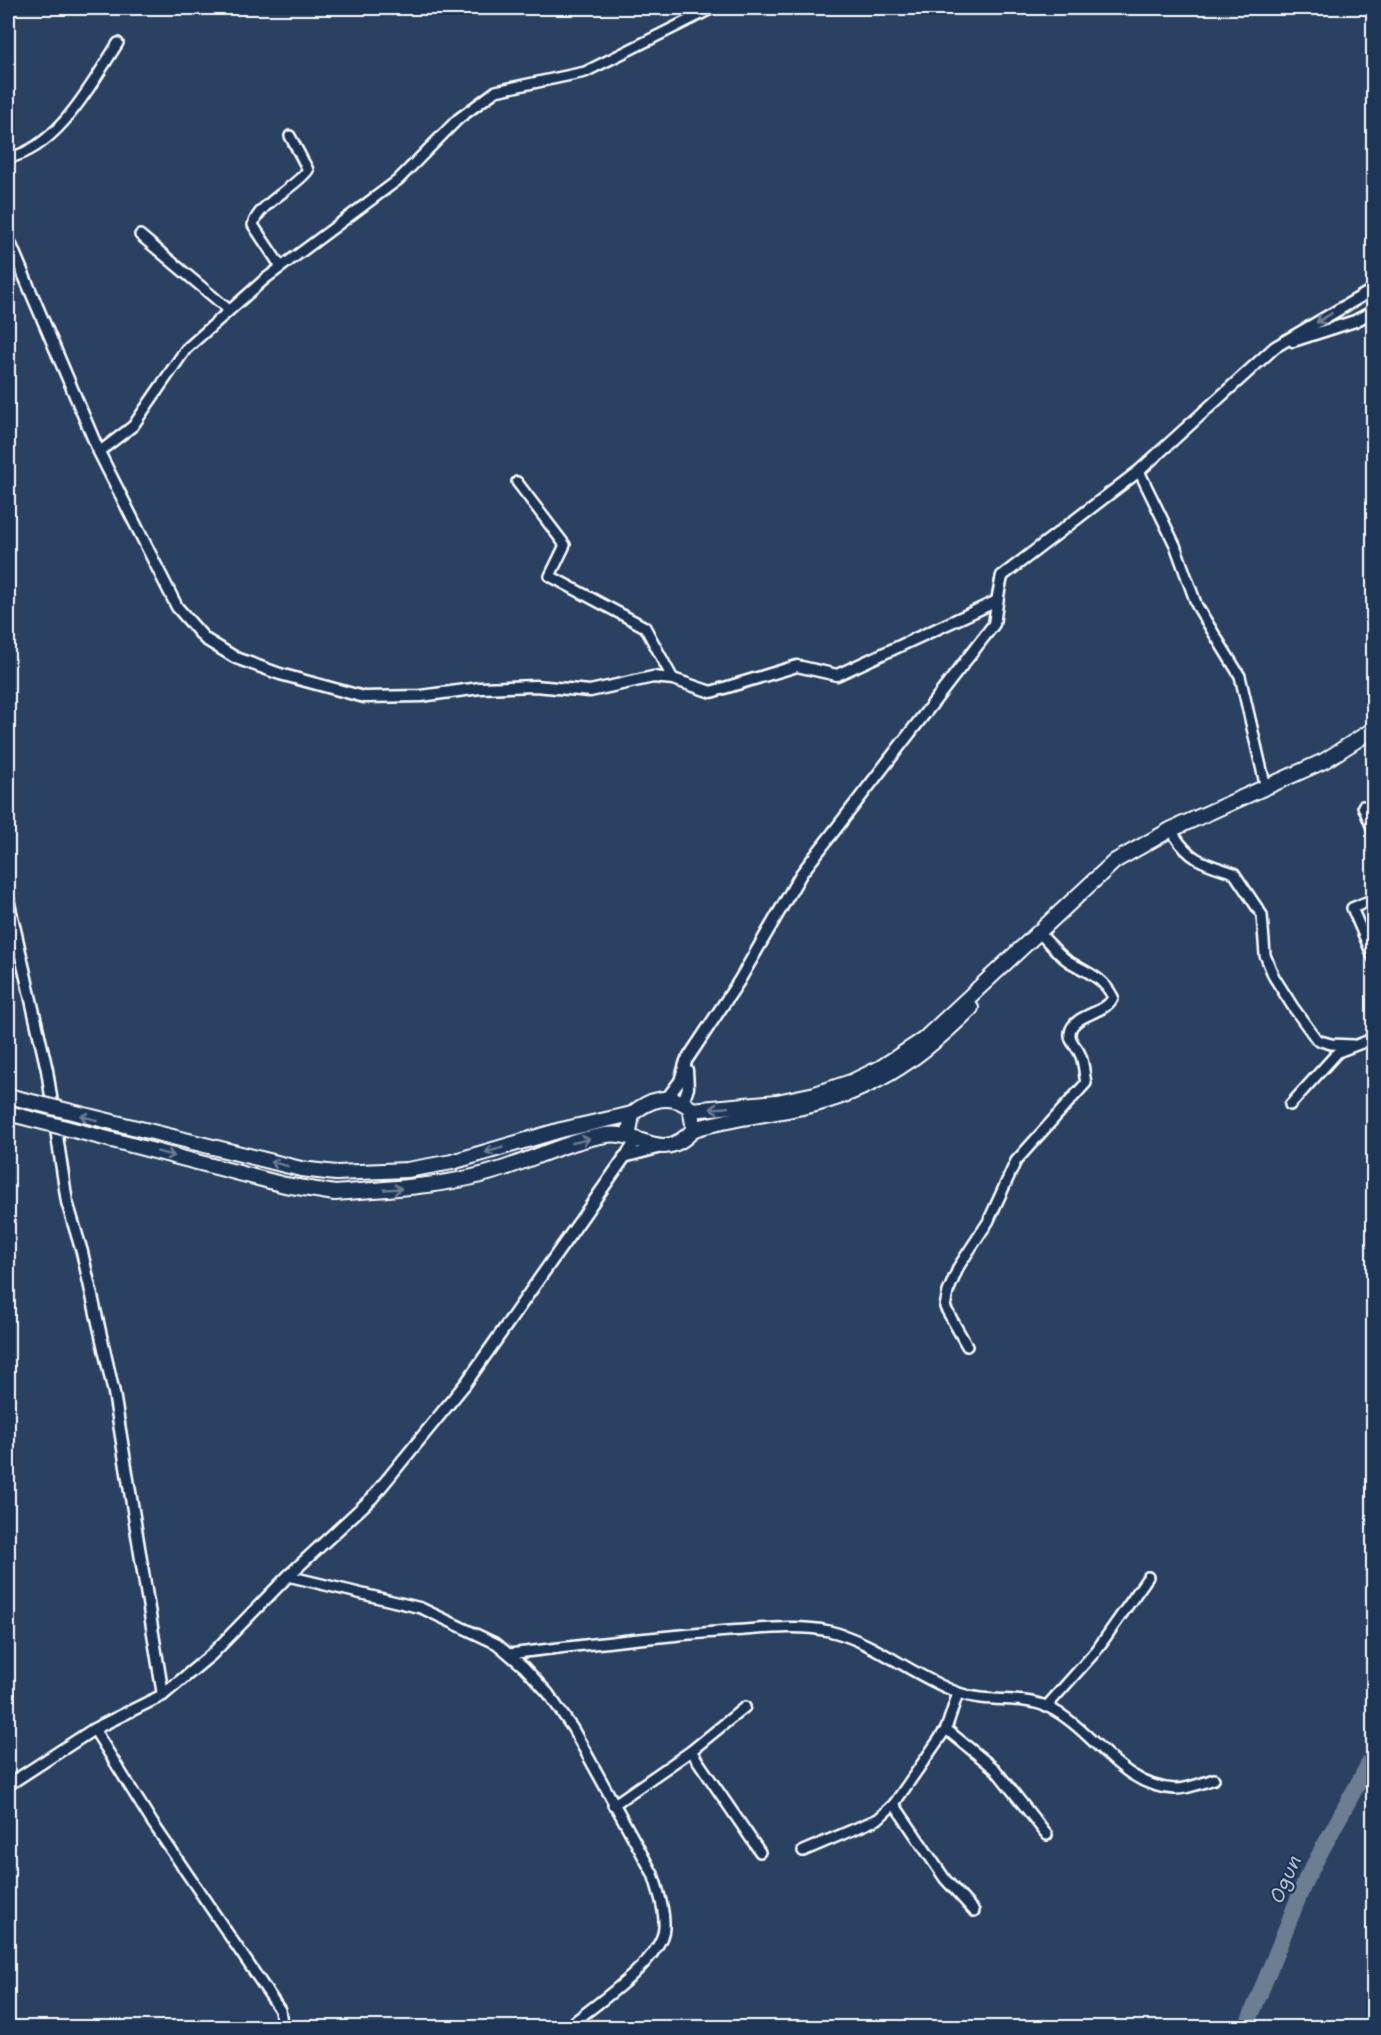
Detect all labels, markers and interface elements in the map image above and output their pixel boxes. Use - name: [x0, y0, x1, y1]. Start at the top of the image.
- one-way arrow: [1316, 312, 1333, 324]
- one-way arrow: [709, 1103, 729, 1114]
- one-way arrow: [80, 1112, 99, 1124]
- one-way arrow: [571, 1134, 590, 1146]
- one-way arrow: [485, 1145, 504, 1156]
- one-way arrow: [156, 1149, 175, 1161]
- one-way arrow: [269, 1158, 288, 1170]
- one-way arrow: [383, 1184, 403, 1195]
- water label: Ogun: [1263, 1851, 1307, 1907]

